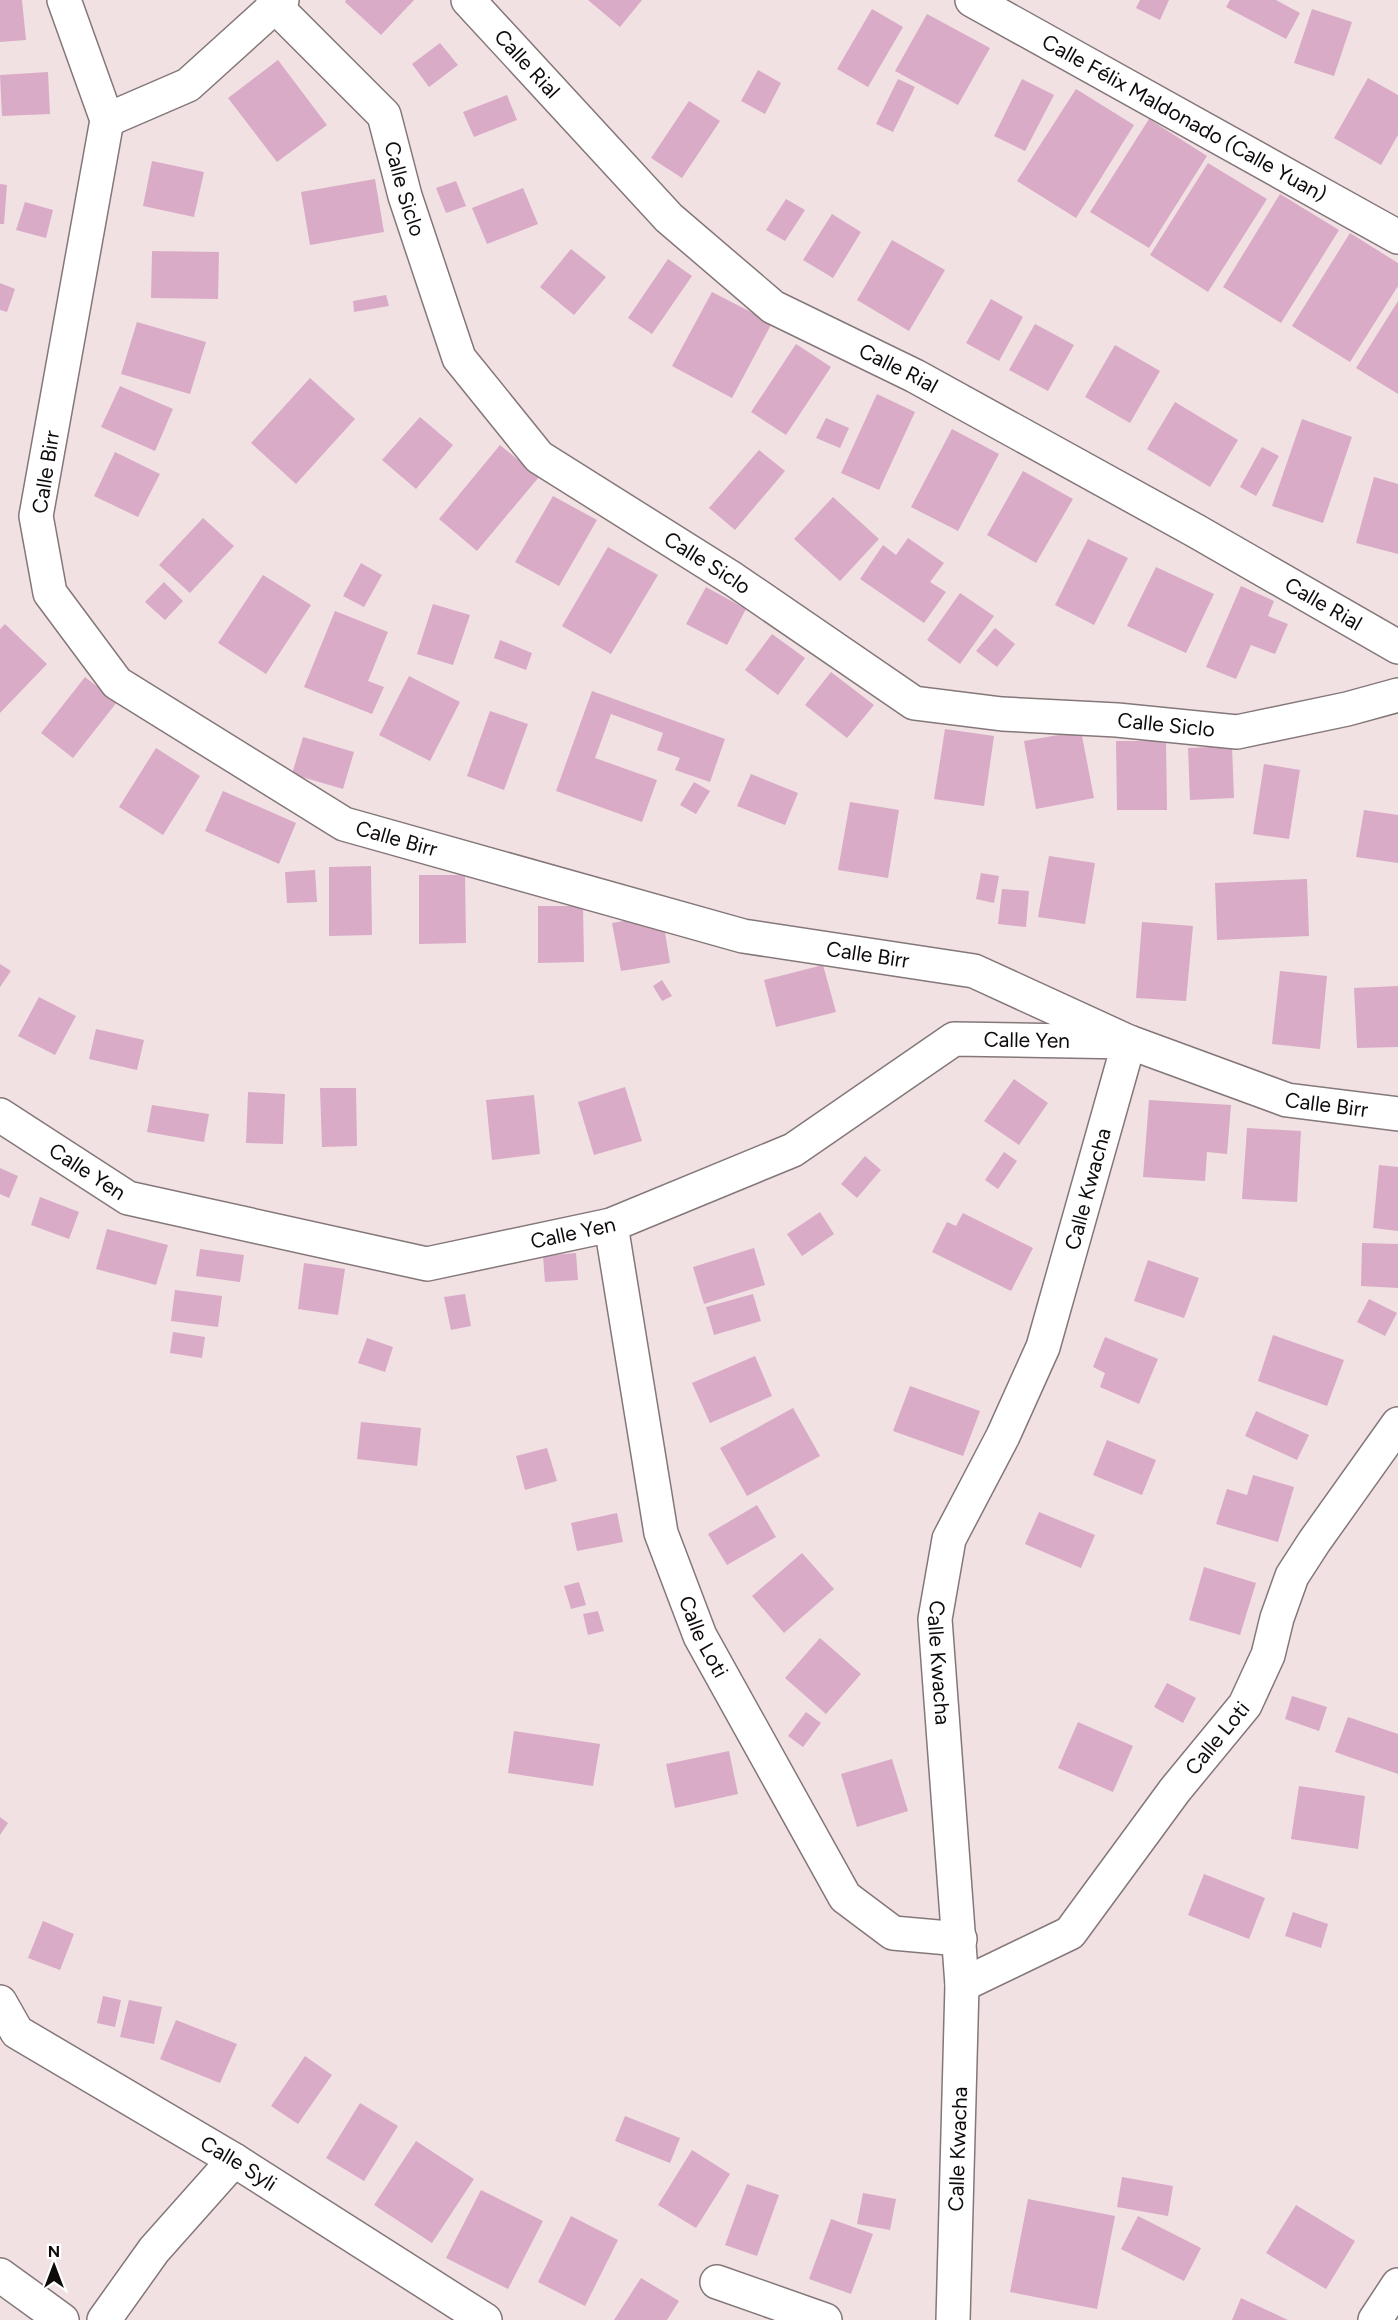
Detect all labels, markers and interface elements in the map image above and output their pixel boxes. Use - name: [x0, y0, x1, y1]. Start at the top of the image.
- street label: Calle Rial: [489, 24, 565, 103]
- street label: Calle Félix Maldonado (Calle Yuan): [1038, 29, 1331, 207]
- street label: Calle Siclo: [379, 139, 431, 239]
- street label: Calle Rial: [855, 338, 943, 398]
- street label: Calle Birr: [27, 429, 64, 515]
- street label: Calle Siclo: [660, 526, 756, 599]
- street label: Calle Rial: [1280, 572, 1367, 636]
- street label: Calle Siclo: [1116, 707, 1216, 742]
- street label: Calle Birr: [353, 815, 440, 862]
- street label: Calle Birr: [824, 936, 911, 973]
- street label: Calle Yen: [983, 1027, 1070, 1053]
- street label: Calle Birr: [1283, 1087, 1370, 1122]
- street label: Calle Kwacha: [1059, 1125, 1116, 1253]
- street label: Calle Yen: [44, 1137, 131, 1205]
- street label: Calle Yen: [528, 1211, 618, 1254]
- street label: Calle Loti: [674, 1592, 734, 1682]
- street label: Calle Kwacha: [923, 1598, 956, 1726]
- street label: Calle Loti: [1180, 1696, 1255, 1780]
- street label: Calle Kwacha: [943, 2086, 972, 2212]
- street label: Calle Syli: [196, 2130, 282, 2196]
- north arrow: [24, 2236, 84, 2296]
- text: N: [48, 2242, 60, 2261]

